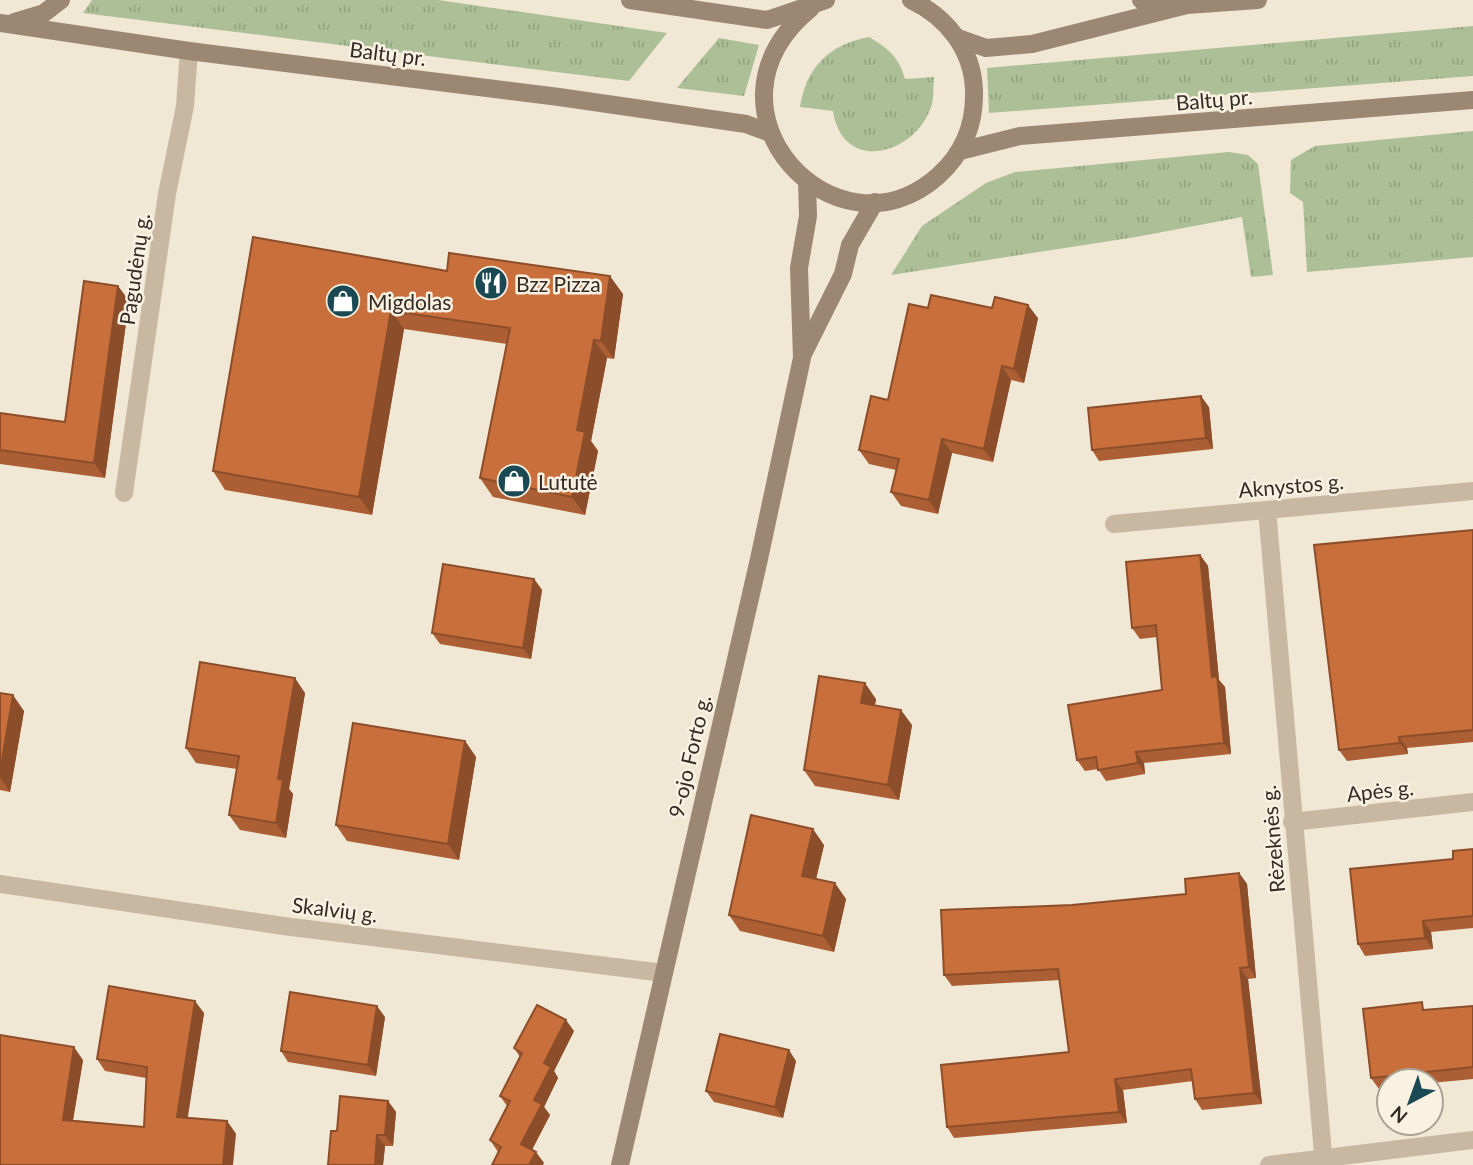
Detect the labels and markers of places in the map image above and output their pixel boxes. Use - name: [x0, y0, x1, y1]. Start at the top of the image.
- restaurant icon: Bzz Pizza: [472, 264, 510, 302]
- place label: Bzz Pizza: [516, 271, 601, 296]
- shop icon: Migdolas: [324, 282, 362, 320]
- place label: Migdolas: [368, 289, 451, 314]
- shop icon: Lututė: [495, 462, 533, 500]
- place label: Lututė: [538, 469, 598, 494]

